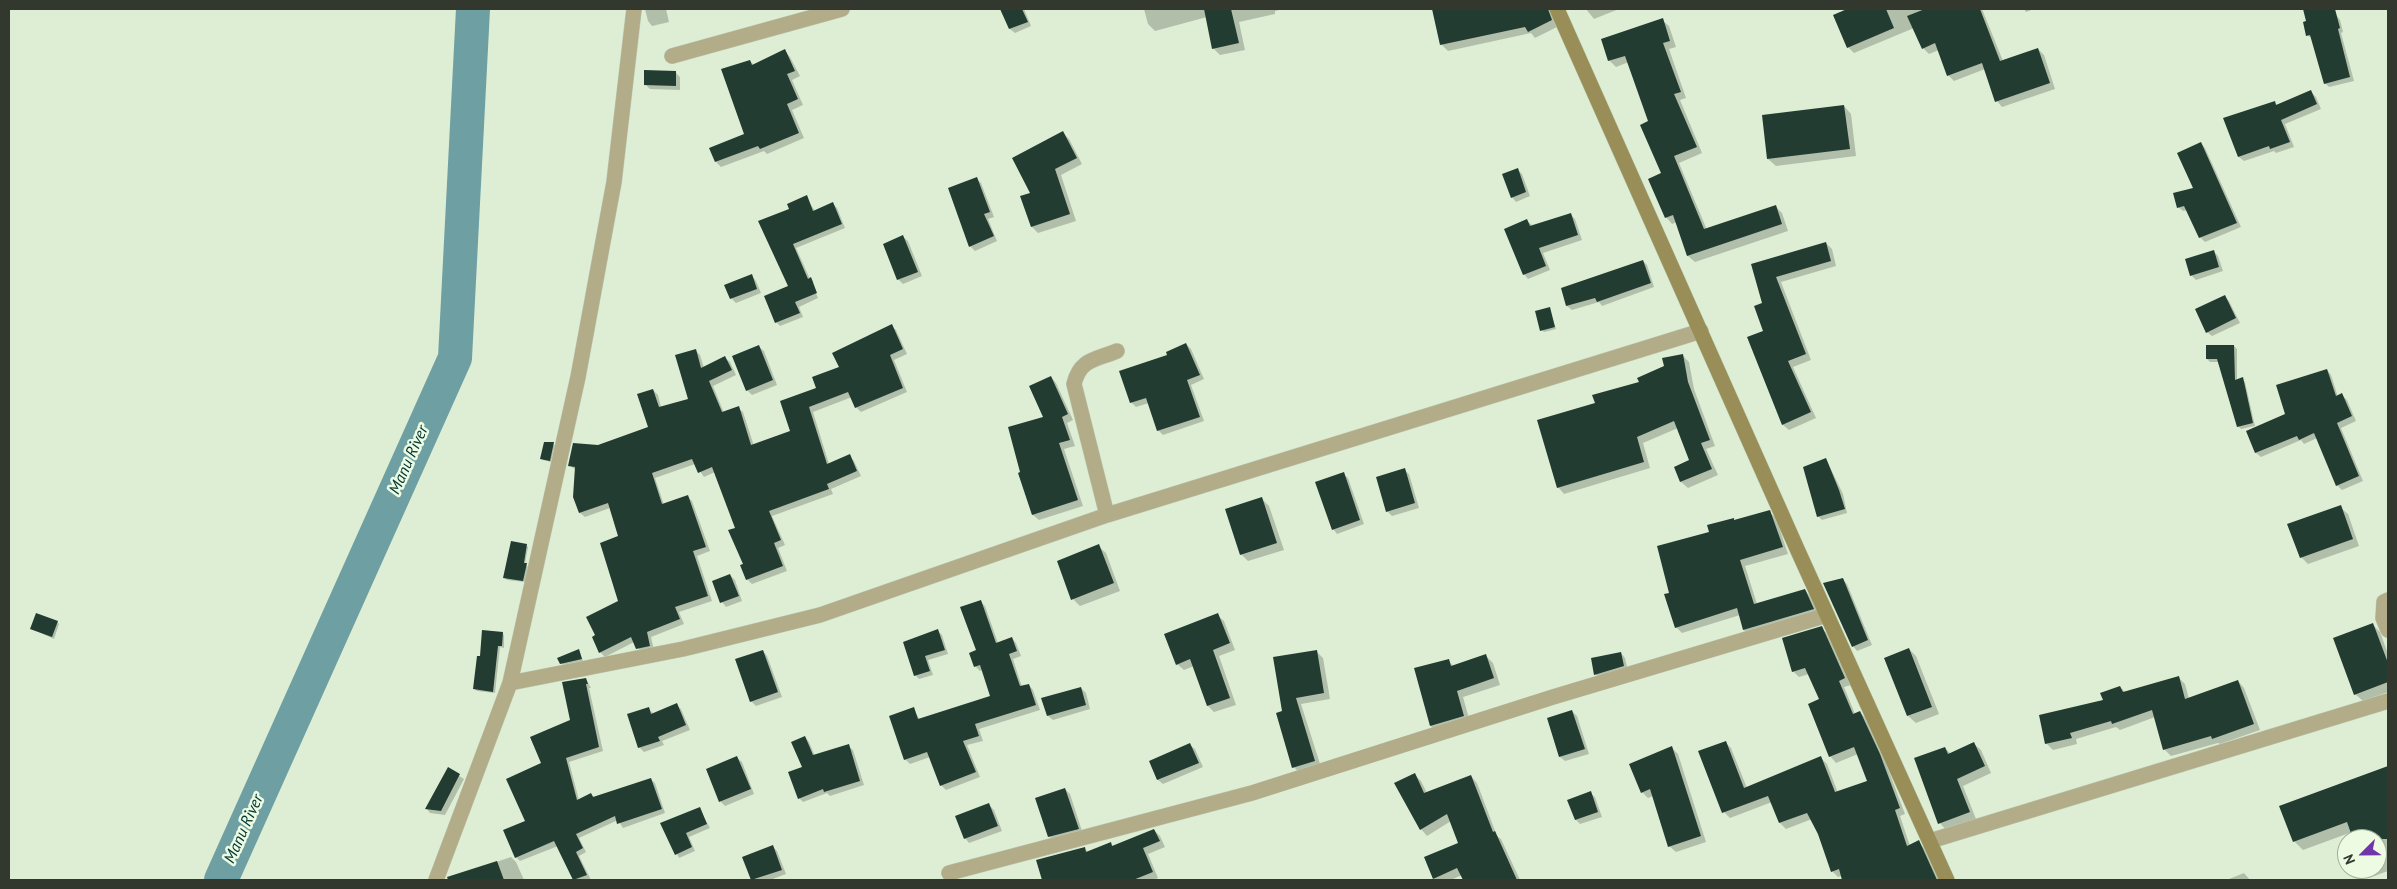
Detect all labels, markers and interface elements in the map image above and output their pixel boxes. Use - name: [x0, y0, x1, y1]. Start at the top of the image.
- water label: Manu River: [385, 423, 433, 497]
- water label: Manu River: [220, 792, 268, 866]
- north arrow: [2337, 829, 2387, 879]
- text: N: [2339, 852, 2359, 867]

